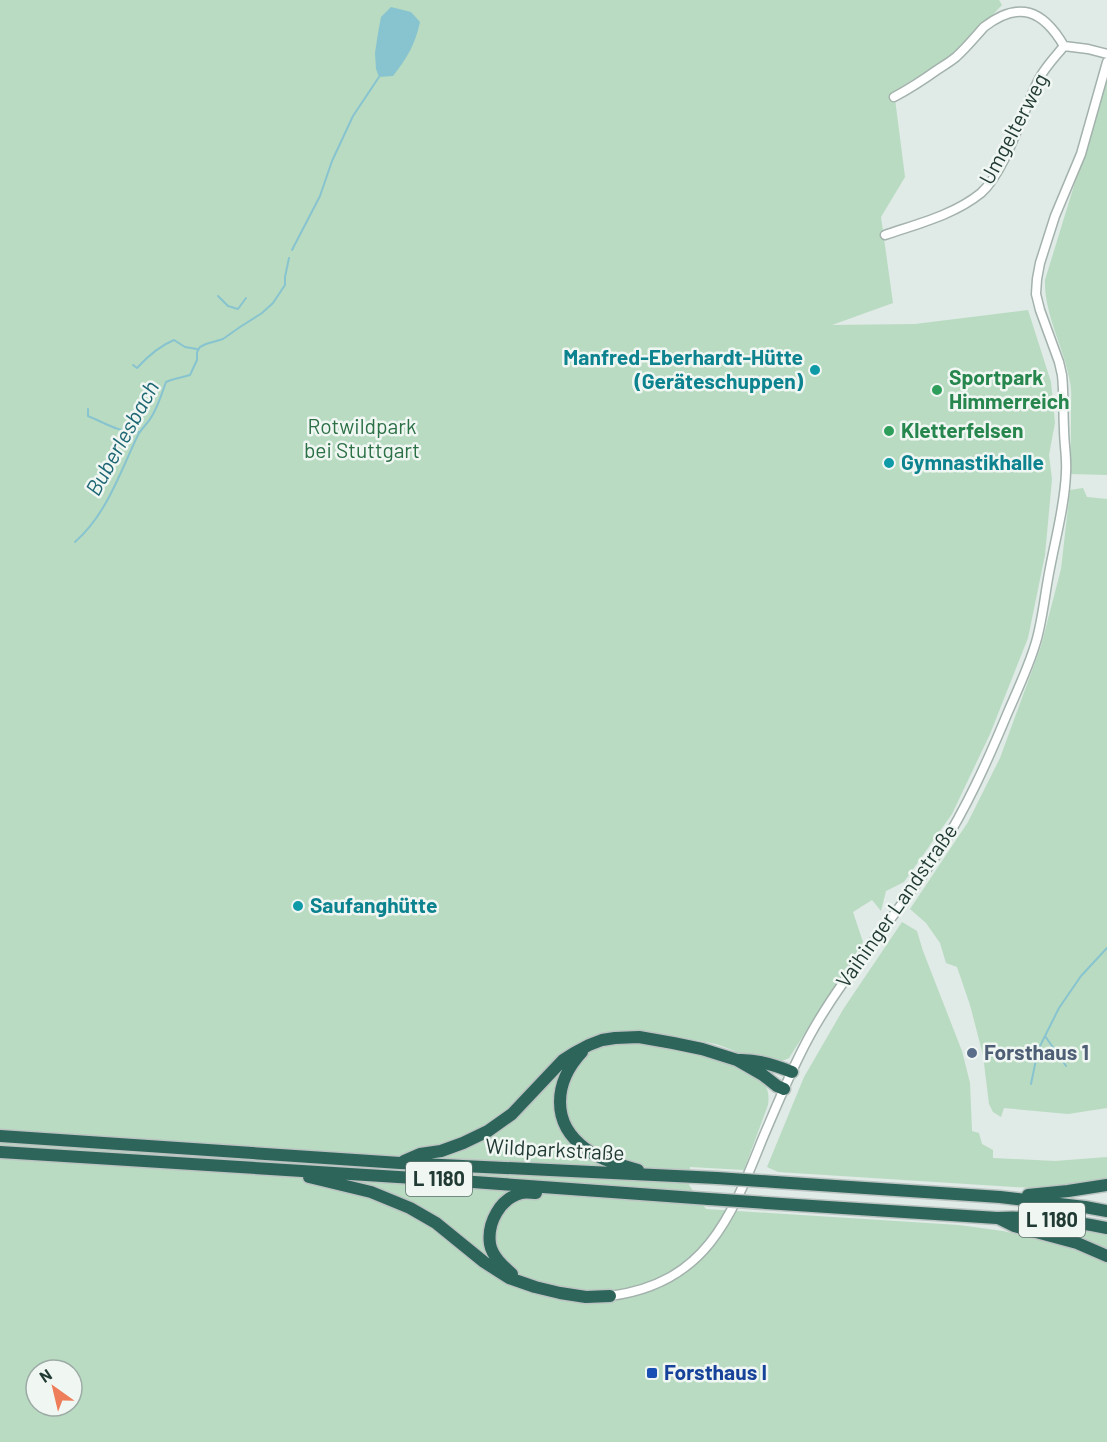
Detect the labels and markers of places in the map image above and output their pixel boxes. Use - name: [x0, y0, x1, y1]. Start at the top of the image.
- place label: Manfred-Eberhardt-Hütte (Geräteschuppen): [563, 344, 804, 393]
- marker: Manfred-Eberhardt-Hütte (Geräteschuppen): [808, 363, 822, 377]
- place label: Sportpark Himmerreich: [949, 364, 1069, 413]
- marker: Sportpark Himmerreich: [930, 383, 944, 397]
- place label: Kletterfelsen: [901, 417, 1024, 442]
- marker: Kletterfelsen: [882, 424, 896, 438]
- place label: Gymnastikhalle: [901, 449, 1044, 474]
- marker: Gymnastikhalle: [882, 456, 896, 470]
- place label: Saufanghütte: [310, 892, 437, 917]
- marker: Saufanghütte: [291, 899, 305, 913]
- place label: Forsthaus 1: [984, 1039, 1089, 1064]
- marker: Forsthaus 1: [965, 1046, 979, 1060]
- place label: Forsthaus I: [664, 1359, 767, 1384]
- marker: Forsthaus I: [645, 1366, 659, 1380]

